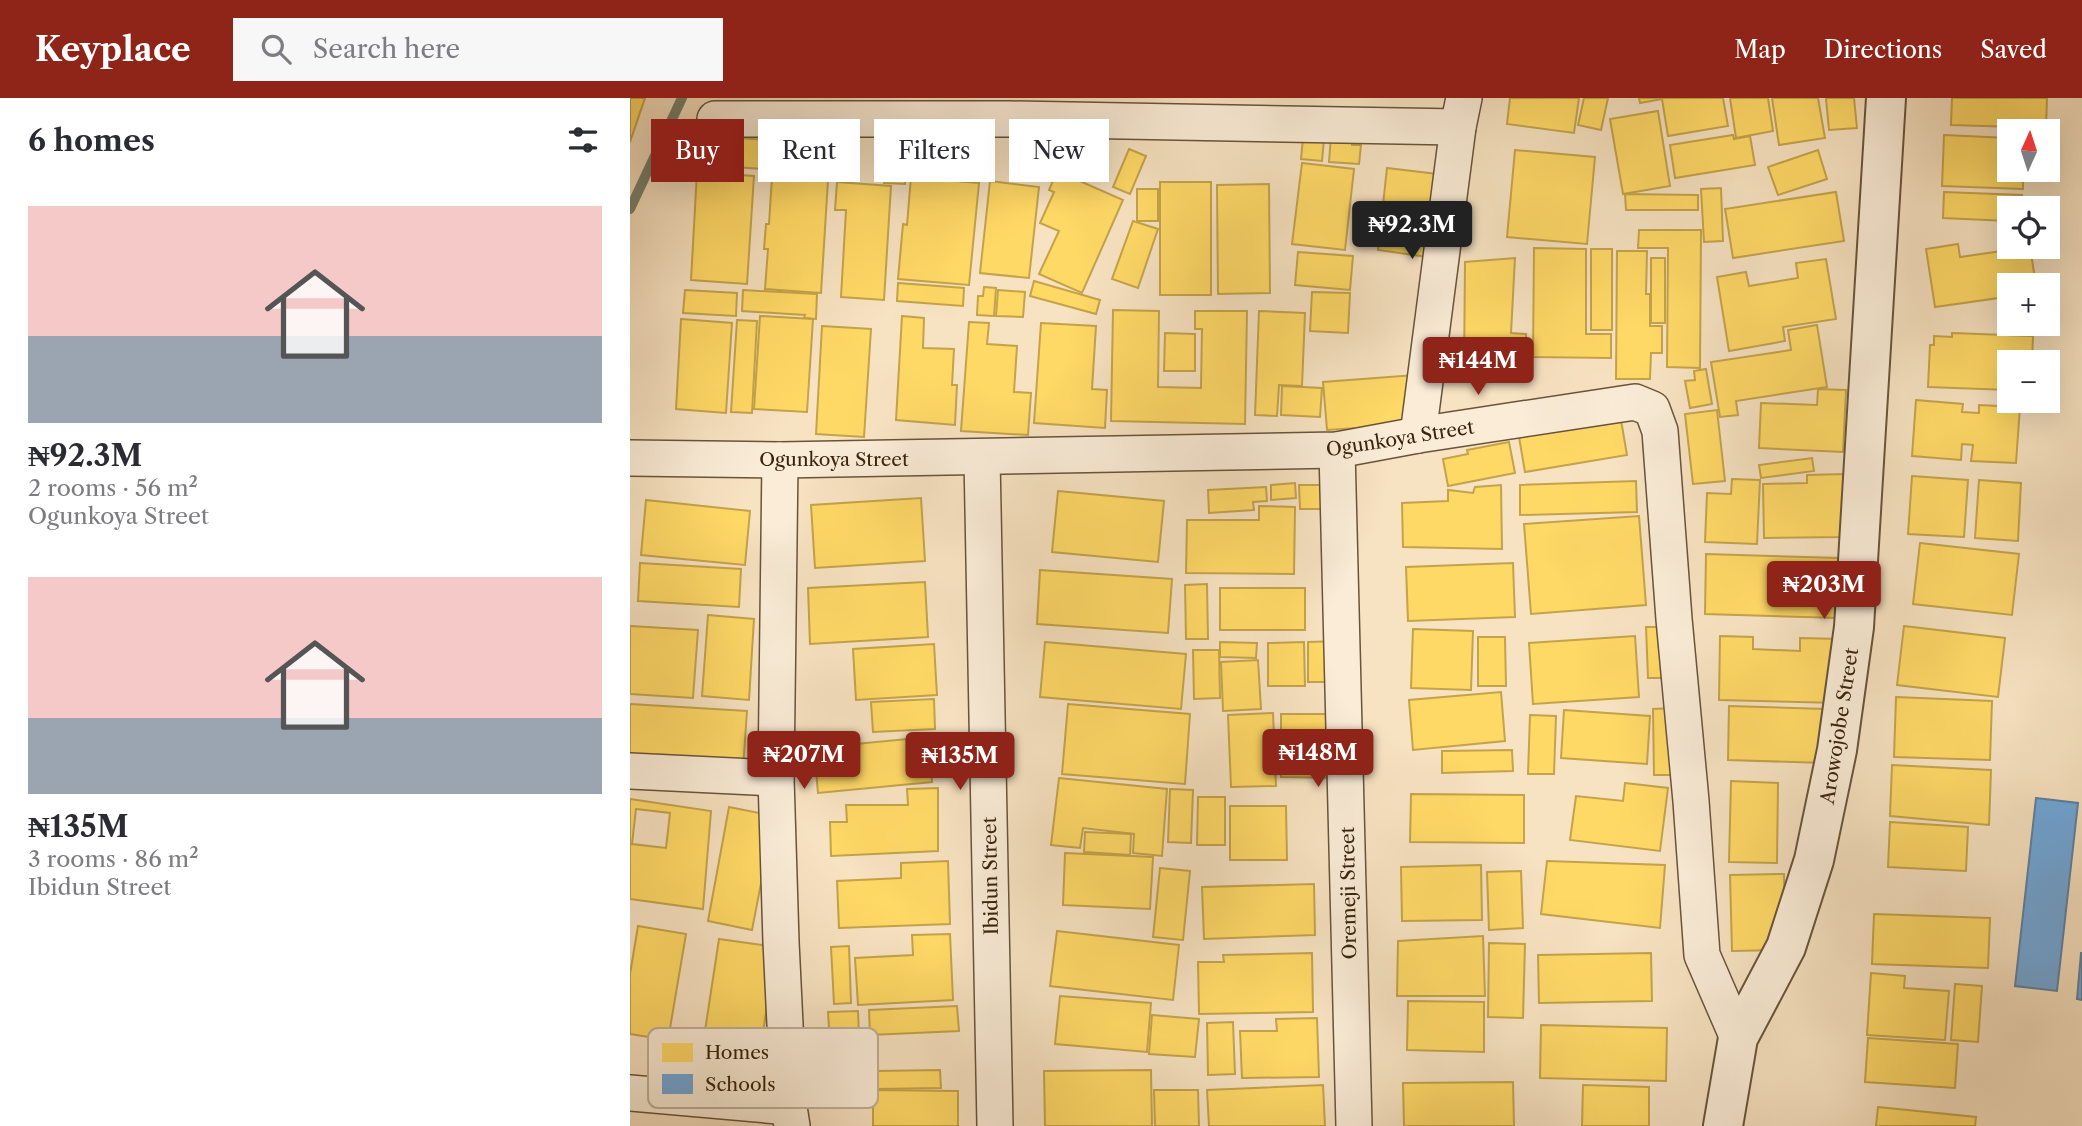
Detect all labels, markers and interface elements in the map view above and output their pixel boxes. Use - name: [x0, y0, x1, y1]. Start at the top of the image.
- search box: [233, 18, 723, 81]
- text: Keyplace: [35, 29, 191, 70]
- icon: search: [257, 30, 295, 68]
- text: Search here: [313, 33, 460, 65]
- text: Map: [1734, 35, 1786, 64]
- text: Directions: [1824, 35, 1942, 64]
- text: Saved: [1980, 35, 2047, 64]
- chip: Buy: [651, 119, 744, 182]
- chip: Rent: [758, 119, 860, 182]
- chip: Filters: [874, 119, 995, 182]
- chip: New: [1009, 119, 1109, 182]
- north arrow: [1997, 119, 2060, 182]
- map controls: [1997, 119, 2060, 413]
- icon: filters: [564, 121, 602, 159]
- text: 6 homes: [28, 122, 155, 159]
- button: locate: [1997, 196, 2060, 259]
- pin: ₦92.3M: [1355, 202, 1469, 261]
- text: ₦92.3M: [1368, 210, 1456, 238]
- icon: home: [252, 251, 378, 377]
- button: +: [1997, 273, 2060, 336]
- pin: ₦144M: [1429, 338, 1527, 397]
- text: ₦144M: [1439, 346, 1517, 374]
- button: −: [1997, 350, 2060, 413]
- street label: Ogunkoya Street: [1324, 415, 1476, 462]
- text: ₦92.3M: [28, 437, 142, 474]
- street label: Ogunkoya Street: [759, 448, 909, 471]
- text: 2 rooms · 56 m²: [28, 474, 198, 502]
- text: Ogunkoya Street: [28, 502, 209, 530]
- pin: ₦203M: [1775, 561, 1873, 621]
- text: ₦203M: [1783, 570, 1865, 598]
- icon: home: [252, 622, 378, 748]
- street label: Arowojobe Street: [1816, 646, 1863, 807]
- pin: ₦148M: [1269, 730, 1367, 789]
- pin: ₦207M: [755, 732, 853, 791]
- pin: ₦135M: [911, 732, 1009, 792]
- text: ₦148M: [1278, 738, 1358, 766]
- text: ₦207M: [763, 740, 845, 768]
- text: ₦135M: [921, 741, 999, 769]
- text: ₦135M: [28, 808, 129, 845]
- street label: Ibidun Street: [978, 816, 1003, 935]
- street label: Oremeji Street: [1336, 826, 1361, 959]
- text: 3 rooms · 86 m²: [28, 845, 199, 873]
- text: Ibidun Street: [28, 873, 171, 901]
- legend: [648, 1028, 878, 1108]
- text: Homes: [705, 1041, 769, 1064]
- text: Schools: [705, 1073, 775, 1096]

